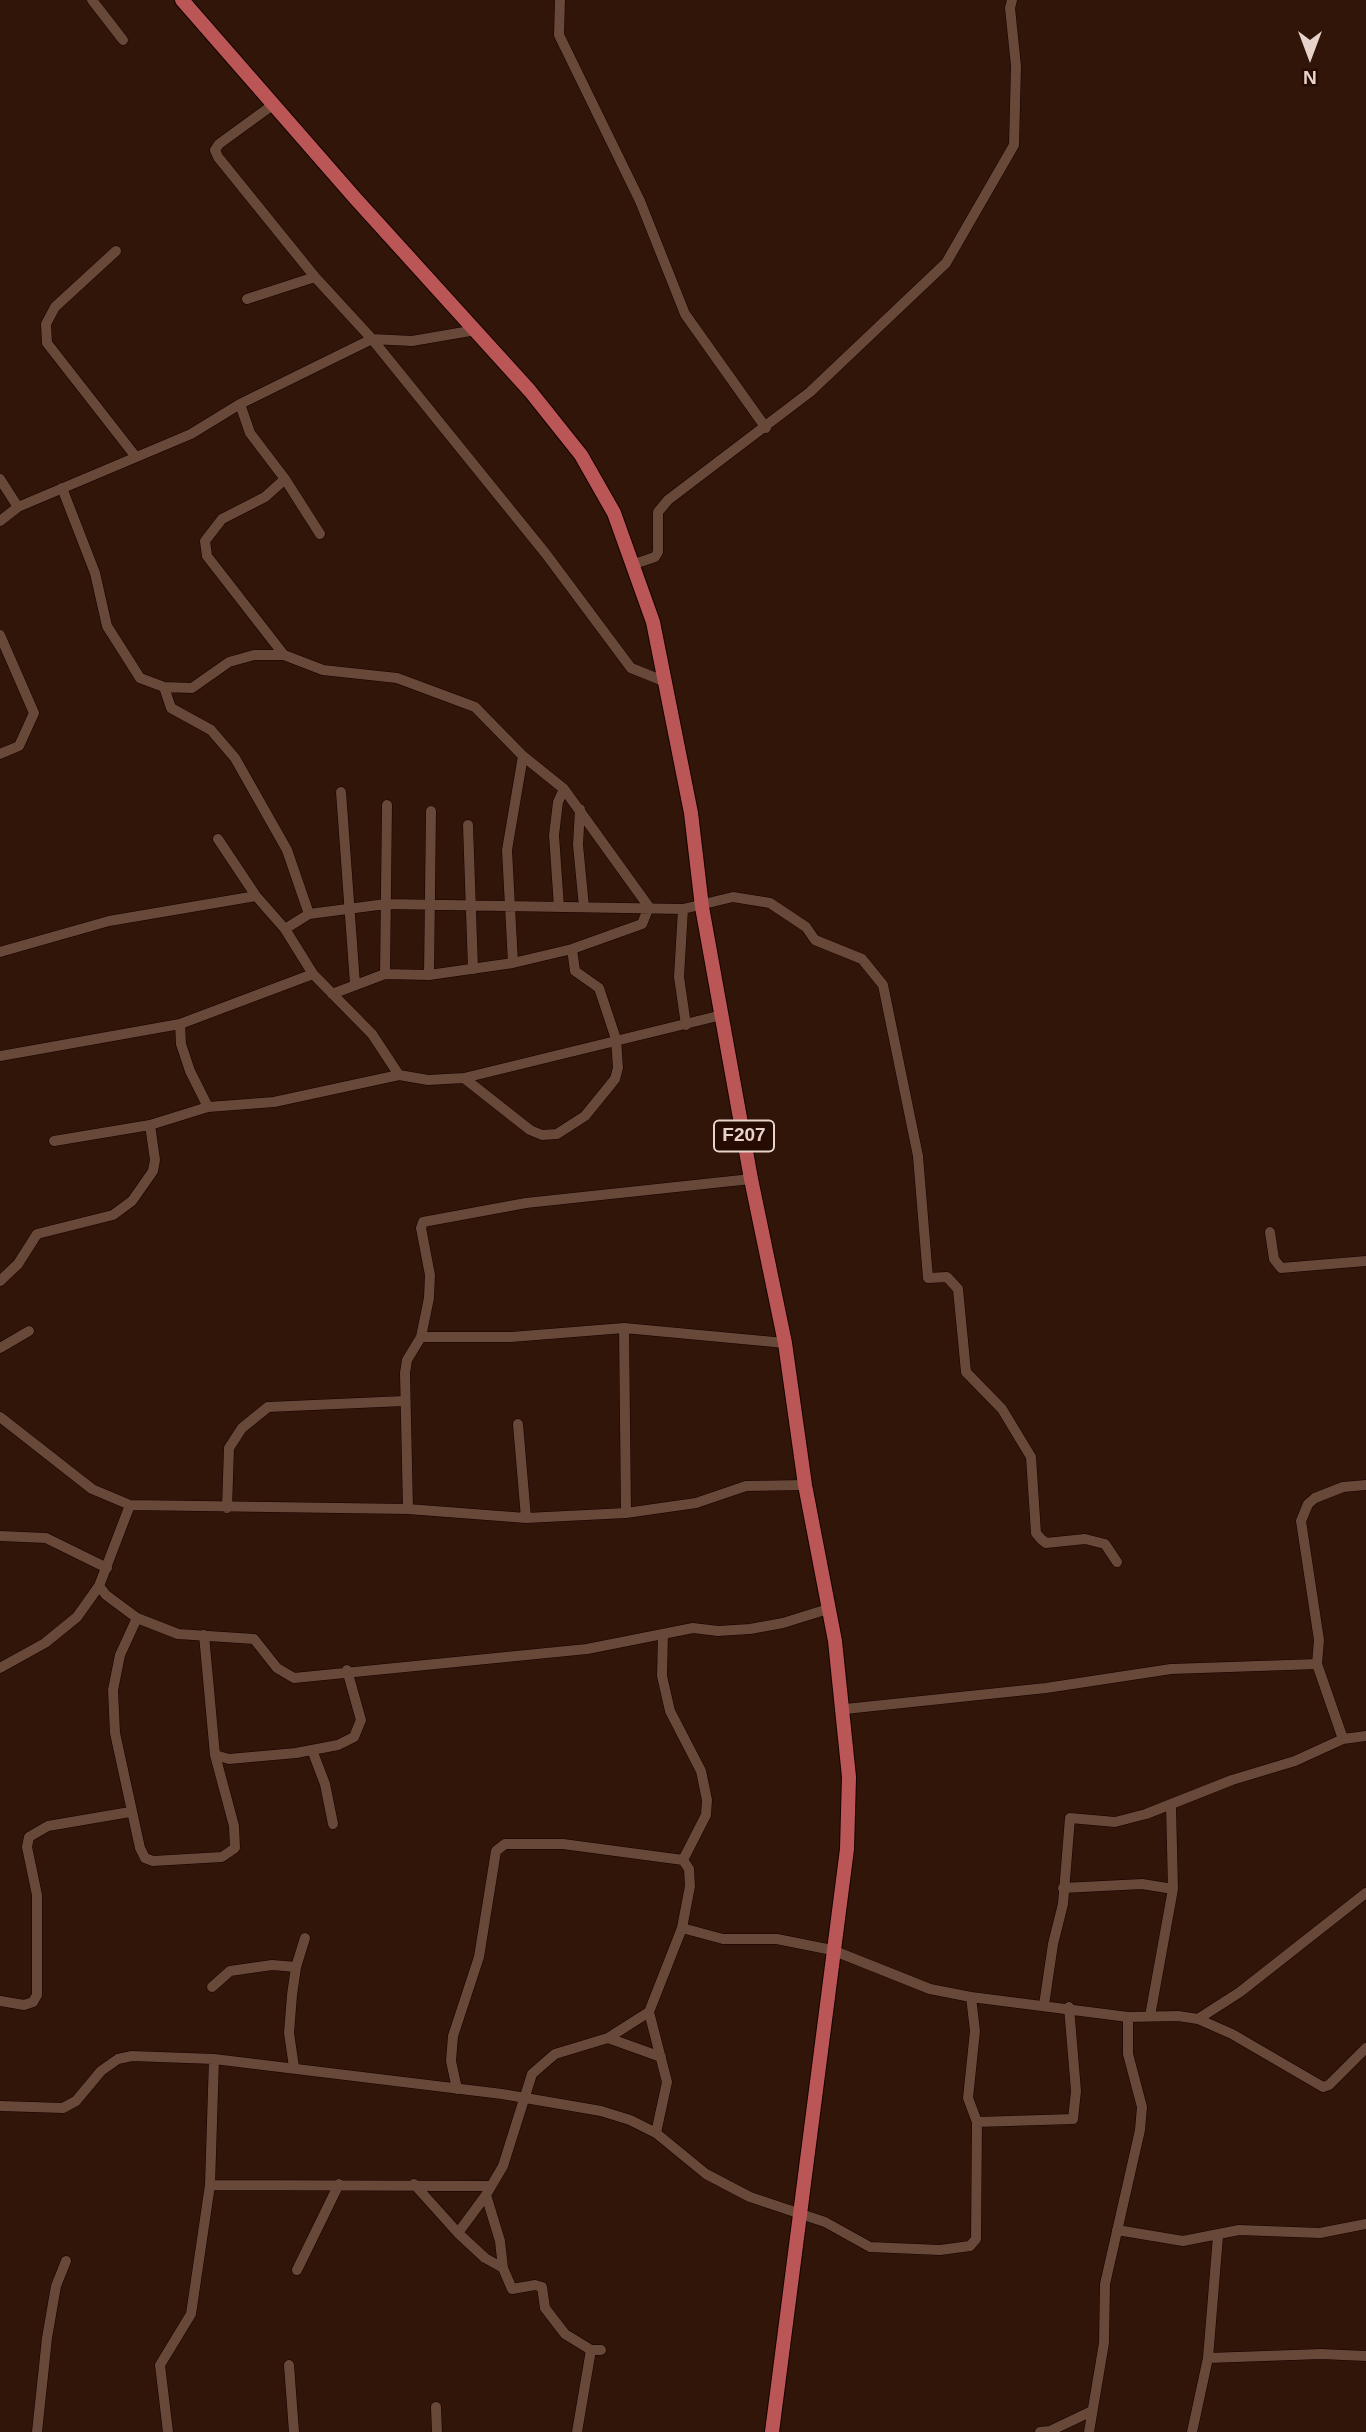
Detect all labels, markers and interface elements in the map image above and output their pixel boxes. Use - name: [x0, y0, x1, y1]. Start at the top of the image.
- north arrow: [1275, 21, 1345, 91]
- text: N: [1303, 67, 1317, 88]
- road number: F207: [714, 1120, 774, 1152]

